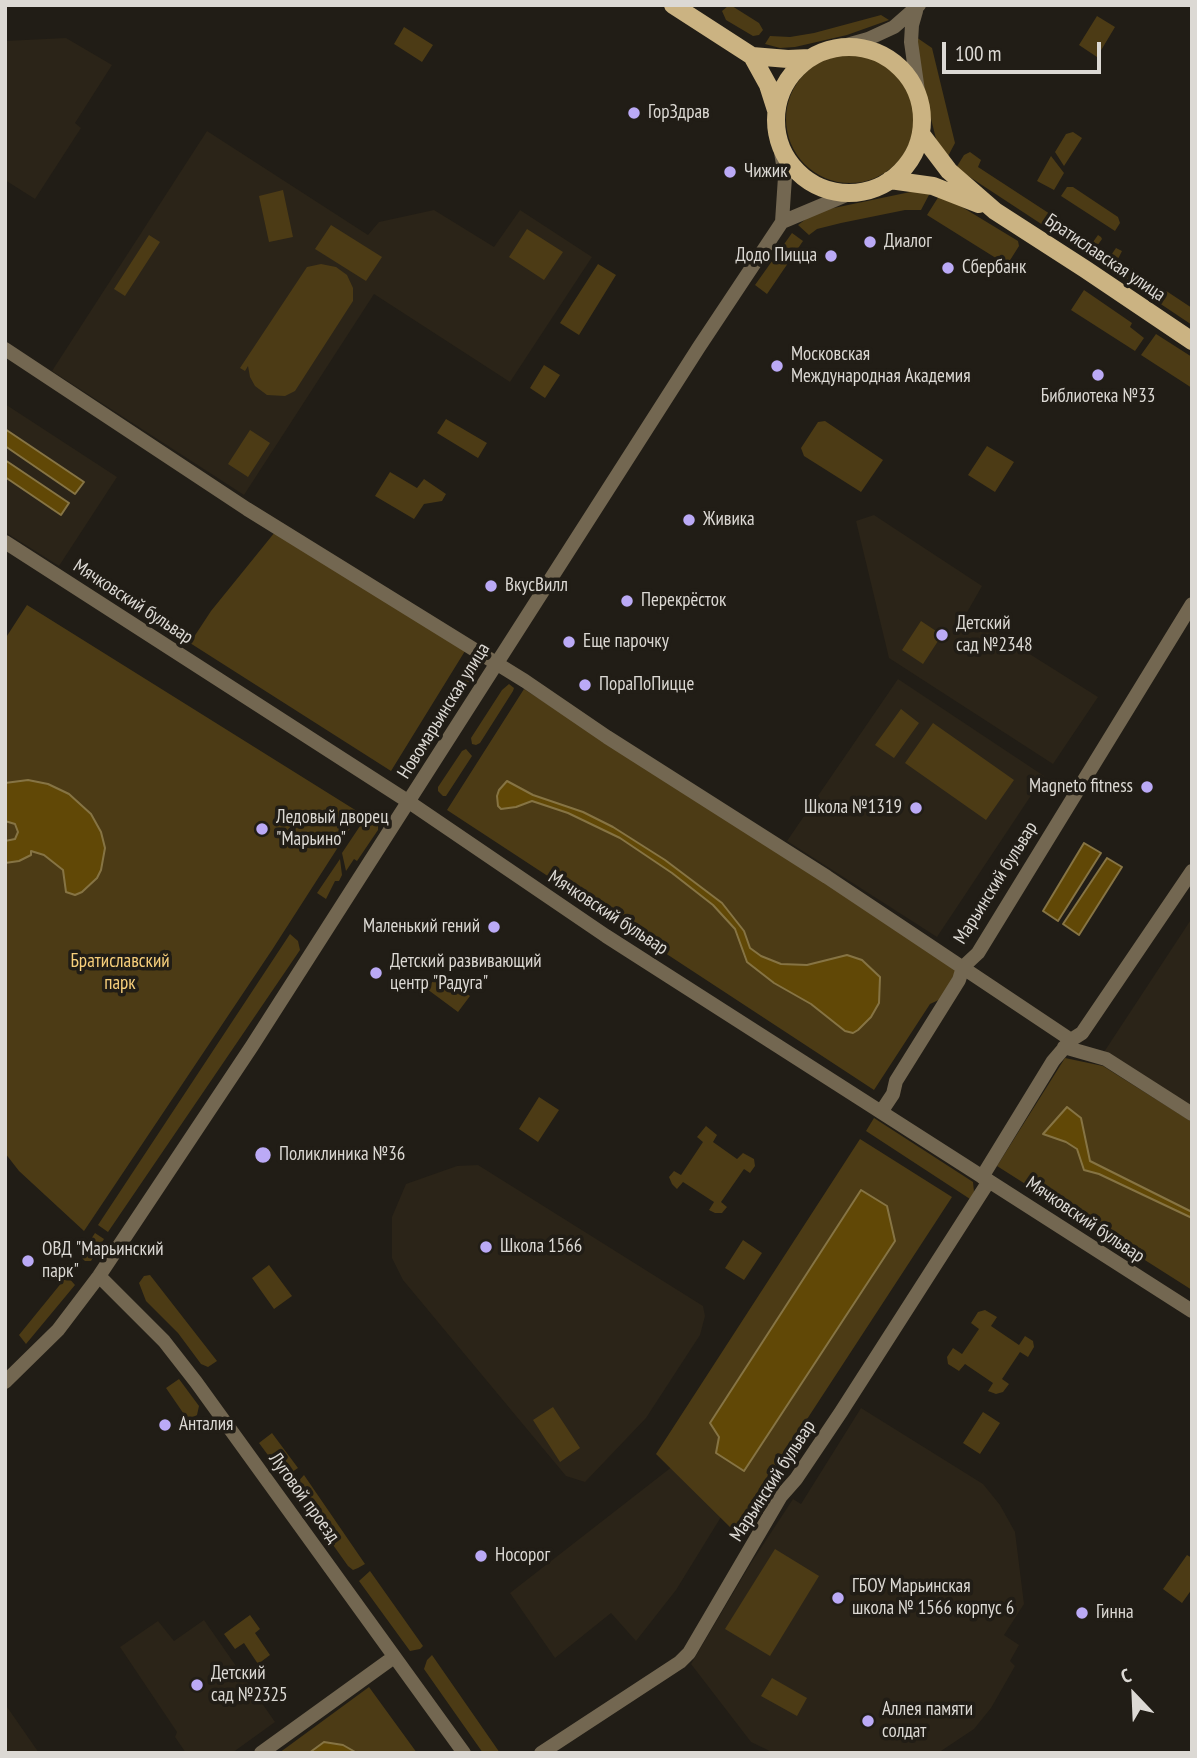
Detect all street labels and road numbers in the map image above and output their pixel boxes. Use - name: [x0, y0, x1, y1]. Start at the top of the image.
- street label: Братиславская улица: [1040, 209, 1170, 307]
- street label: Мячковский бульвар: [69, 555, 197, 649]
- street label: Новомарьинская улица: [393, 639, 495, 783]
- street label: Марьинский бульвар: [949, 818, 1043, 948]
- street label: Мячковский бульвар: [544, 866, 672, 960]
- street label: Мячковский бульвар: [1021, 1172, 1149, 1268]
- street label: Марьинский бульвар: [725, 1416, 821, 1546]
- street label: Луговой проезд: [264, 1448, 344, 1548]

